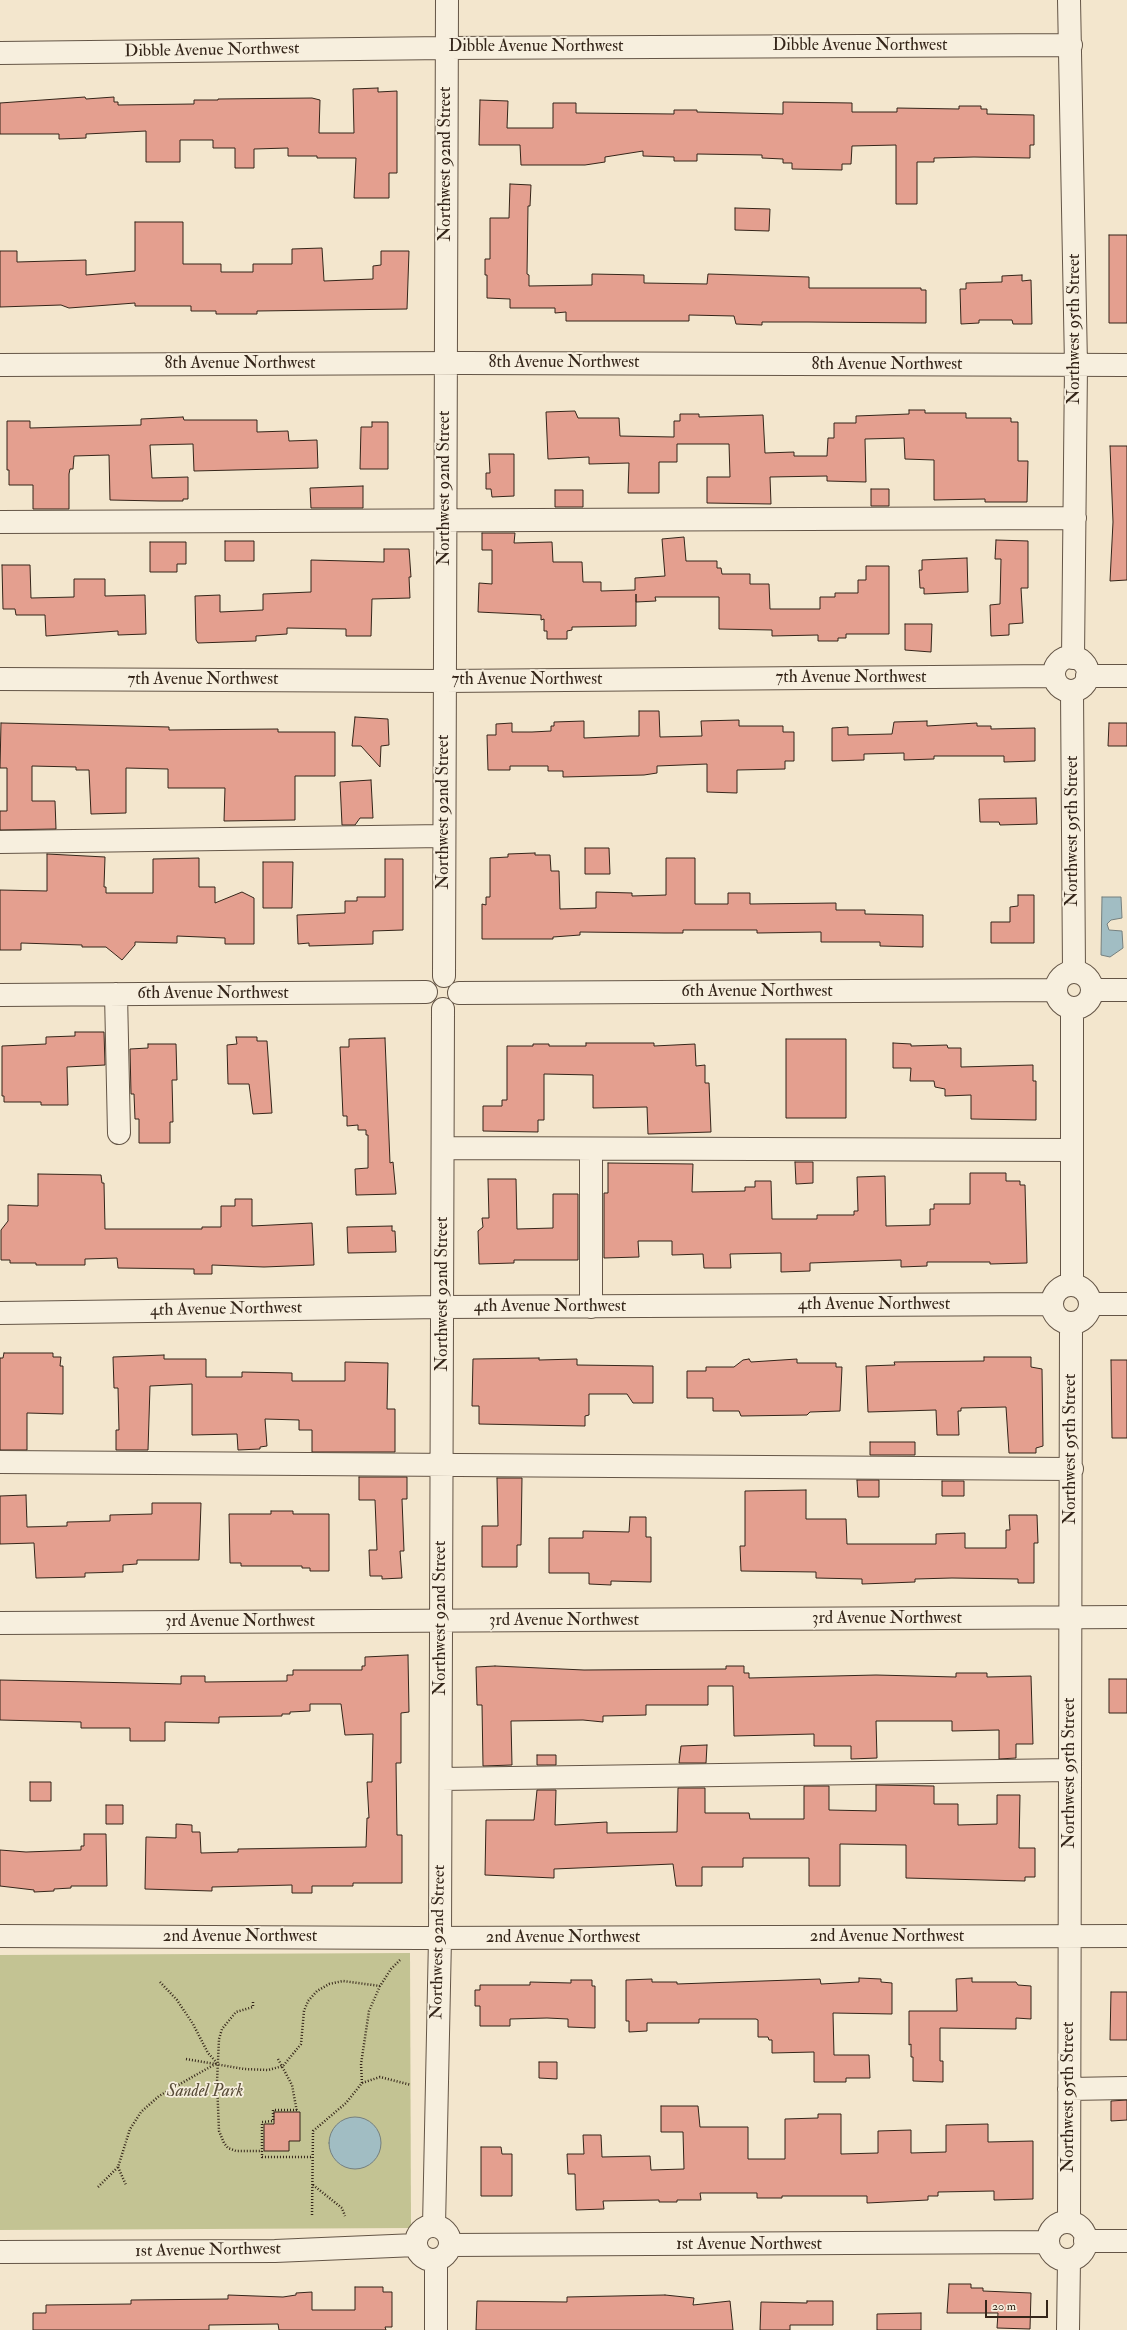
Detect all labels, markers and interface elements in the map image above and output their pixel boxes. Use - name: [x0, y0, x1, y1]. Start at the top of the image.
- street label: Dibble Avenue Northwest: [772, 36, 948, 56]
- street label: Dibble Avenue Northwest: [448, 37, 624, 57]
- street label: Dibble Avenue Northwest: [124, 39, 300, 63]
- street label: Northwest 92nd Street: [436, 87, 456, 241]
- street label: Northwest 95th Street: [1065, 253, 1085, 405]
- street label: 8th Avenue Northwest: [488, 353, 640, 373]
- street label: 8th Avenue Northwest: [164, 354, 316, 374]
- street label: 8th Avenue Northwest: [811, 355, 963, 375]
- street label: Northwest 92nd Street: [435, 411, 455, 565]
- street label: 7th Avenue Northwest: [776, 668, 926, 688]
- street label: 7th Avenue Northwest: [128, 670, 278, 690]
- street label: 7th Avenue Northwest: [452, 670, 602, 690]
- street label: Northwest 92nd Street: [434, 735, 454, 889]
- street label: Northwest 95th Street: [1063, 755, 1083, 907]
- street label: 6th Avenue Northwest: [681, 982, 833, 1002]
- street label: 6th Avenue Northwest: [137, 984, 289, 1004]
- street label: Northwest 92nd Street: [433, 1217, 453, 1371]
- street label: 4th Avenue Northwest: [798, 1295, 950, 1315]
- street label: 4th Avenue Northwest: [474, 1297, 626, 1317]
- street label: 4th Avenue Northwest: [150, 1298, 302, 1322]
- street label: Northwest 95th Street: [1061, 1373, 1081, 1525]
- street label: Northwest 92nd Street: [431, 1541, 451, 1695]
- street label: 3rd Avenue Northwest: [812, 1609, 962, 1629]
- street label: 3rd Avenue Northwest: [489, 1611, 639, 1631]
- street label: 3rd Avenue Northwest: [165, 1612, 315, 1632]
- street label: Northwest 95th Street: [1060, 1697, 1080, 1849]
- street label: Northwest 92nd Street: [427, 1864, 451, 2020]
- street label: 2nd Avenue Northwest: [163, 1927, 317, 1947]
- street label: 2nd Avenue Northwest: [810, 1927, 964, 1947]
- street label: 2nd Avenue Northwest: [486, 1928, 640, 1948]
- street label: Northwest 95th Street: [1059, 2021, 1079, 2173]
- park label: Sandel Park: [167, 2082, 243, 2102]
- street label: 1st Avenue Northwest: [676, 2235, 822, 2255]
- street label: 1st Avenue Northwest: [135, 2240, 281, 2262]
- scale bar: [987, 2292, 1050, 2318]
- text: 20 m: [992, 2299, 1016, 2314]

